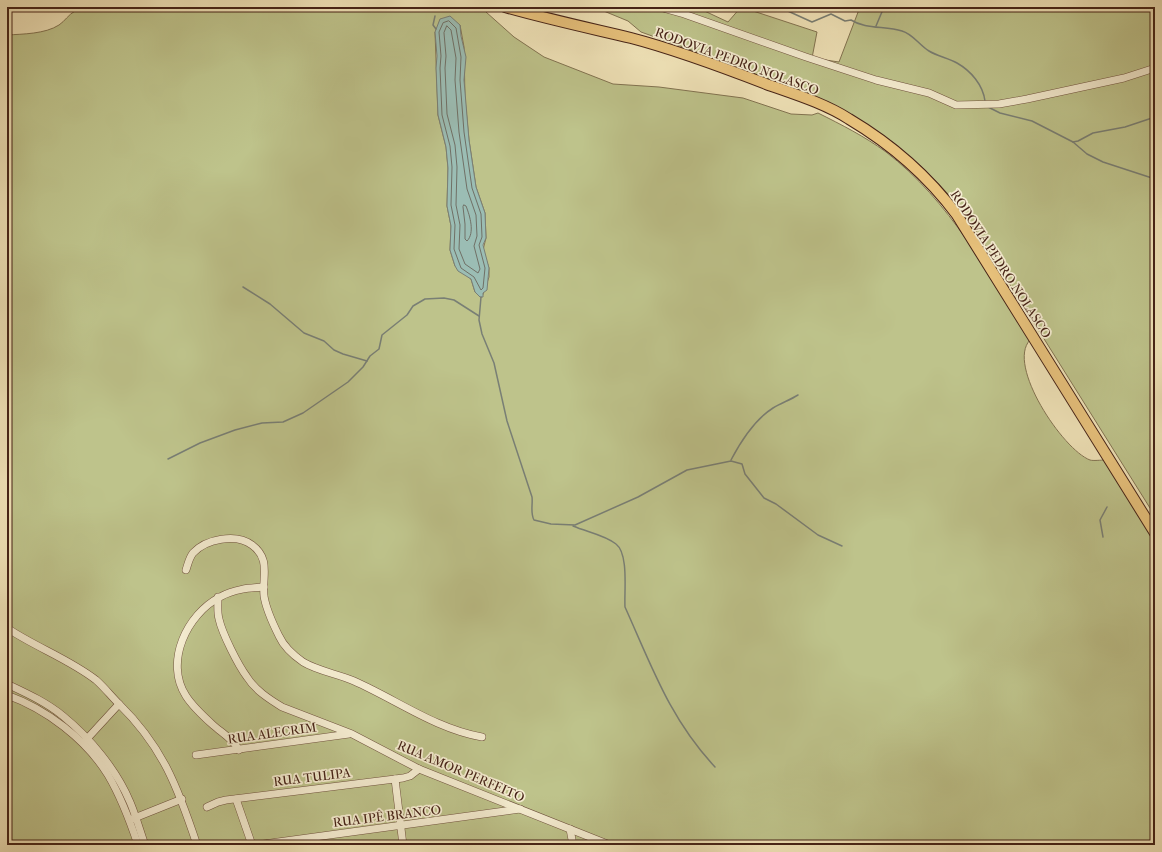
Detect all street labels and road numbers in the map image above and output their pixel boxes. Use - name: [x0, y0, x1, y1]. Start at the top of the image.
- street label: RODOVIA PEDRO NOLASCO: [653, 24, 821, 98]
- street label: RODOVIA PEDRO NOLASCO: [947, 187, 1055, 341]
- street label: RUA ALECRIM: [227, 719, 318, 747]
- street label: RUA AMOR PERFEITO: [395, 737, 527, 805]
- street label: RUA TULIPA: [272, 765, 352, 789]
- street label: RUA IPÊ BRANCO: [332, 802, 442, 830]

